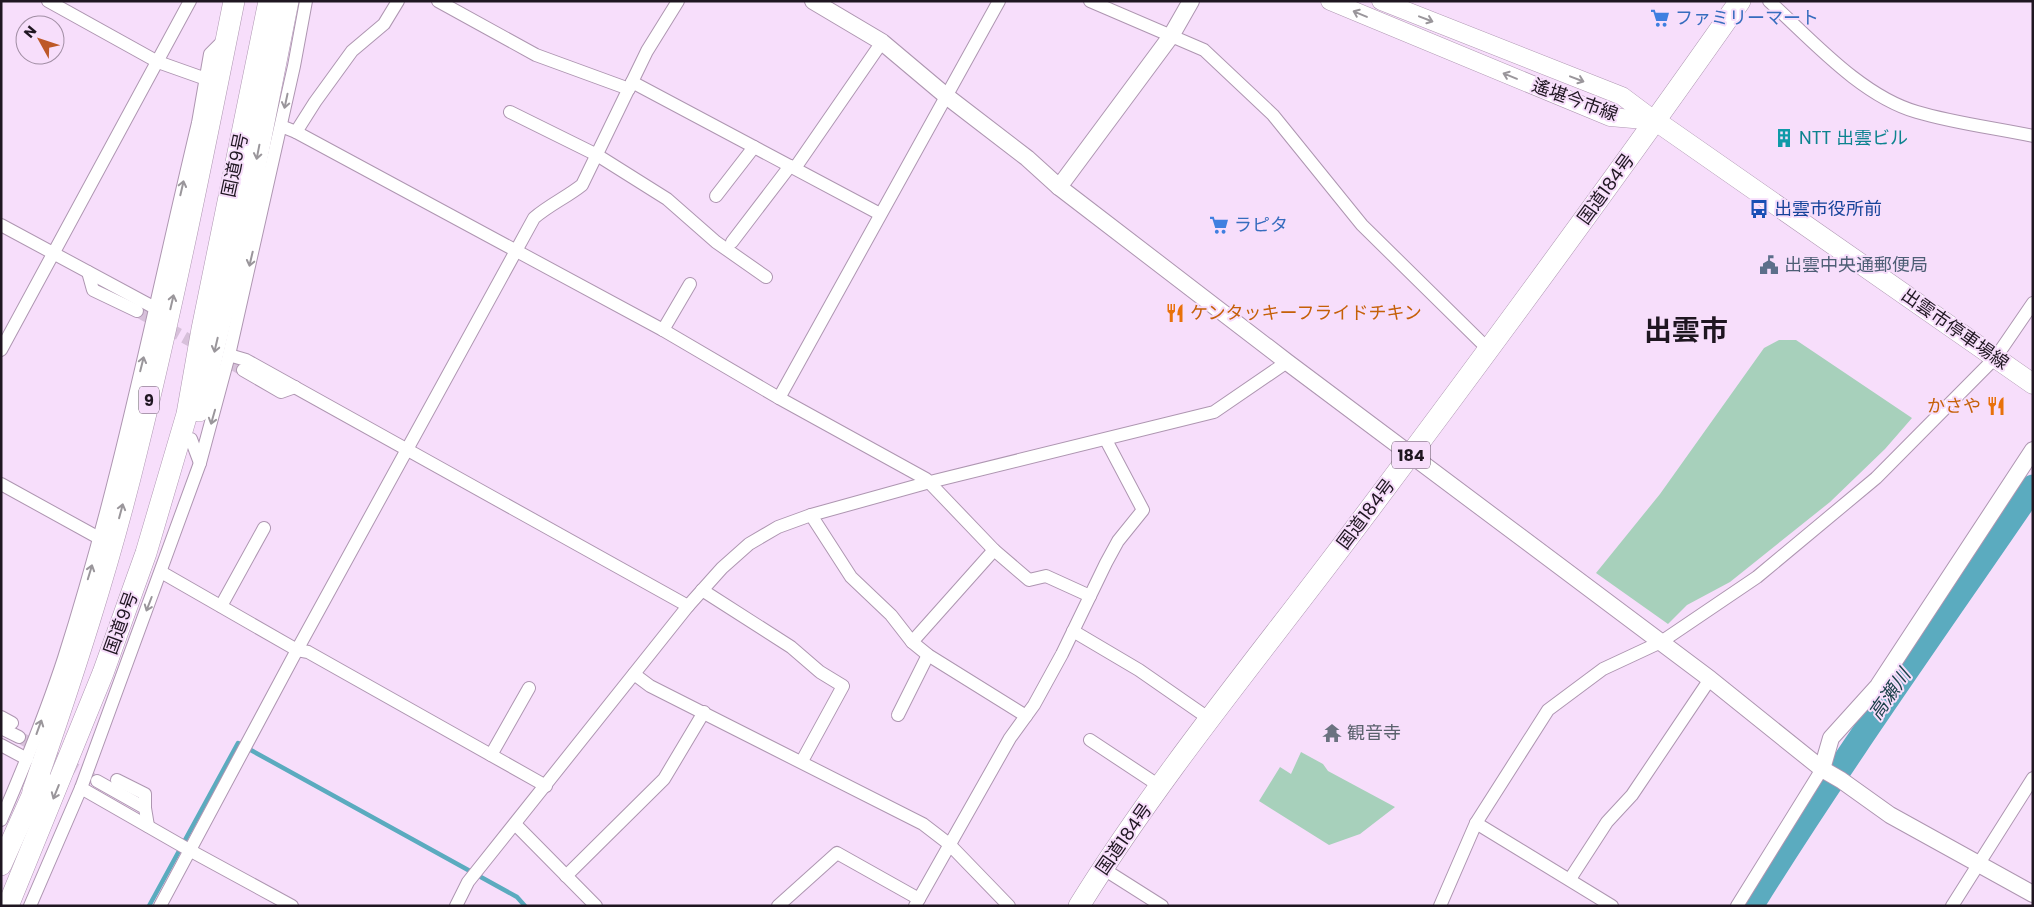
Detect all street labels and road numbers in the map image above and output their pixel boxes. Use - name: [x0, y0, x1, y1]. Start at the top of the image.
- street label: 遙堪今市線: [1529, 72, 1622, 127]
- street label: 国道9号: [215, 130, 254, 199]
- street label: 国道184号: [1571, 148, 1640, 229]
- street label: 出雲市停車場線: [1897, 282, 2014, 375]
- road number: 9: [139, 386, 159, 414]
- road number: 184: [1392, 442, 1430, 468]
- street label: 国道184号: [1331, 473, 1400, 554]
- street label: 国道9号: [98, 588, 143, 658]
- street label: 国道184号: [1090, 798, 1157, 880]

